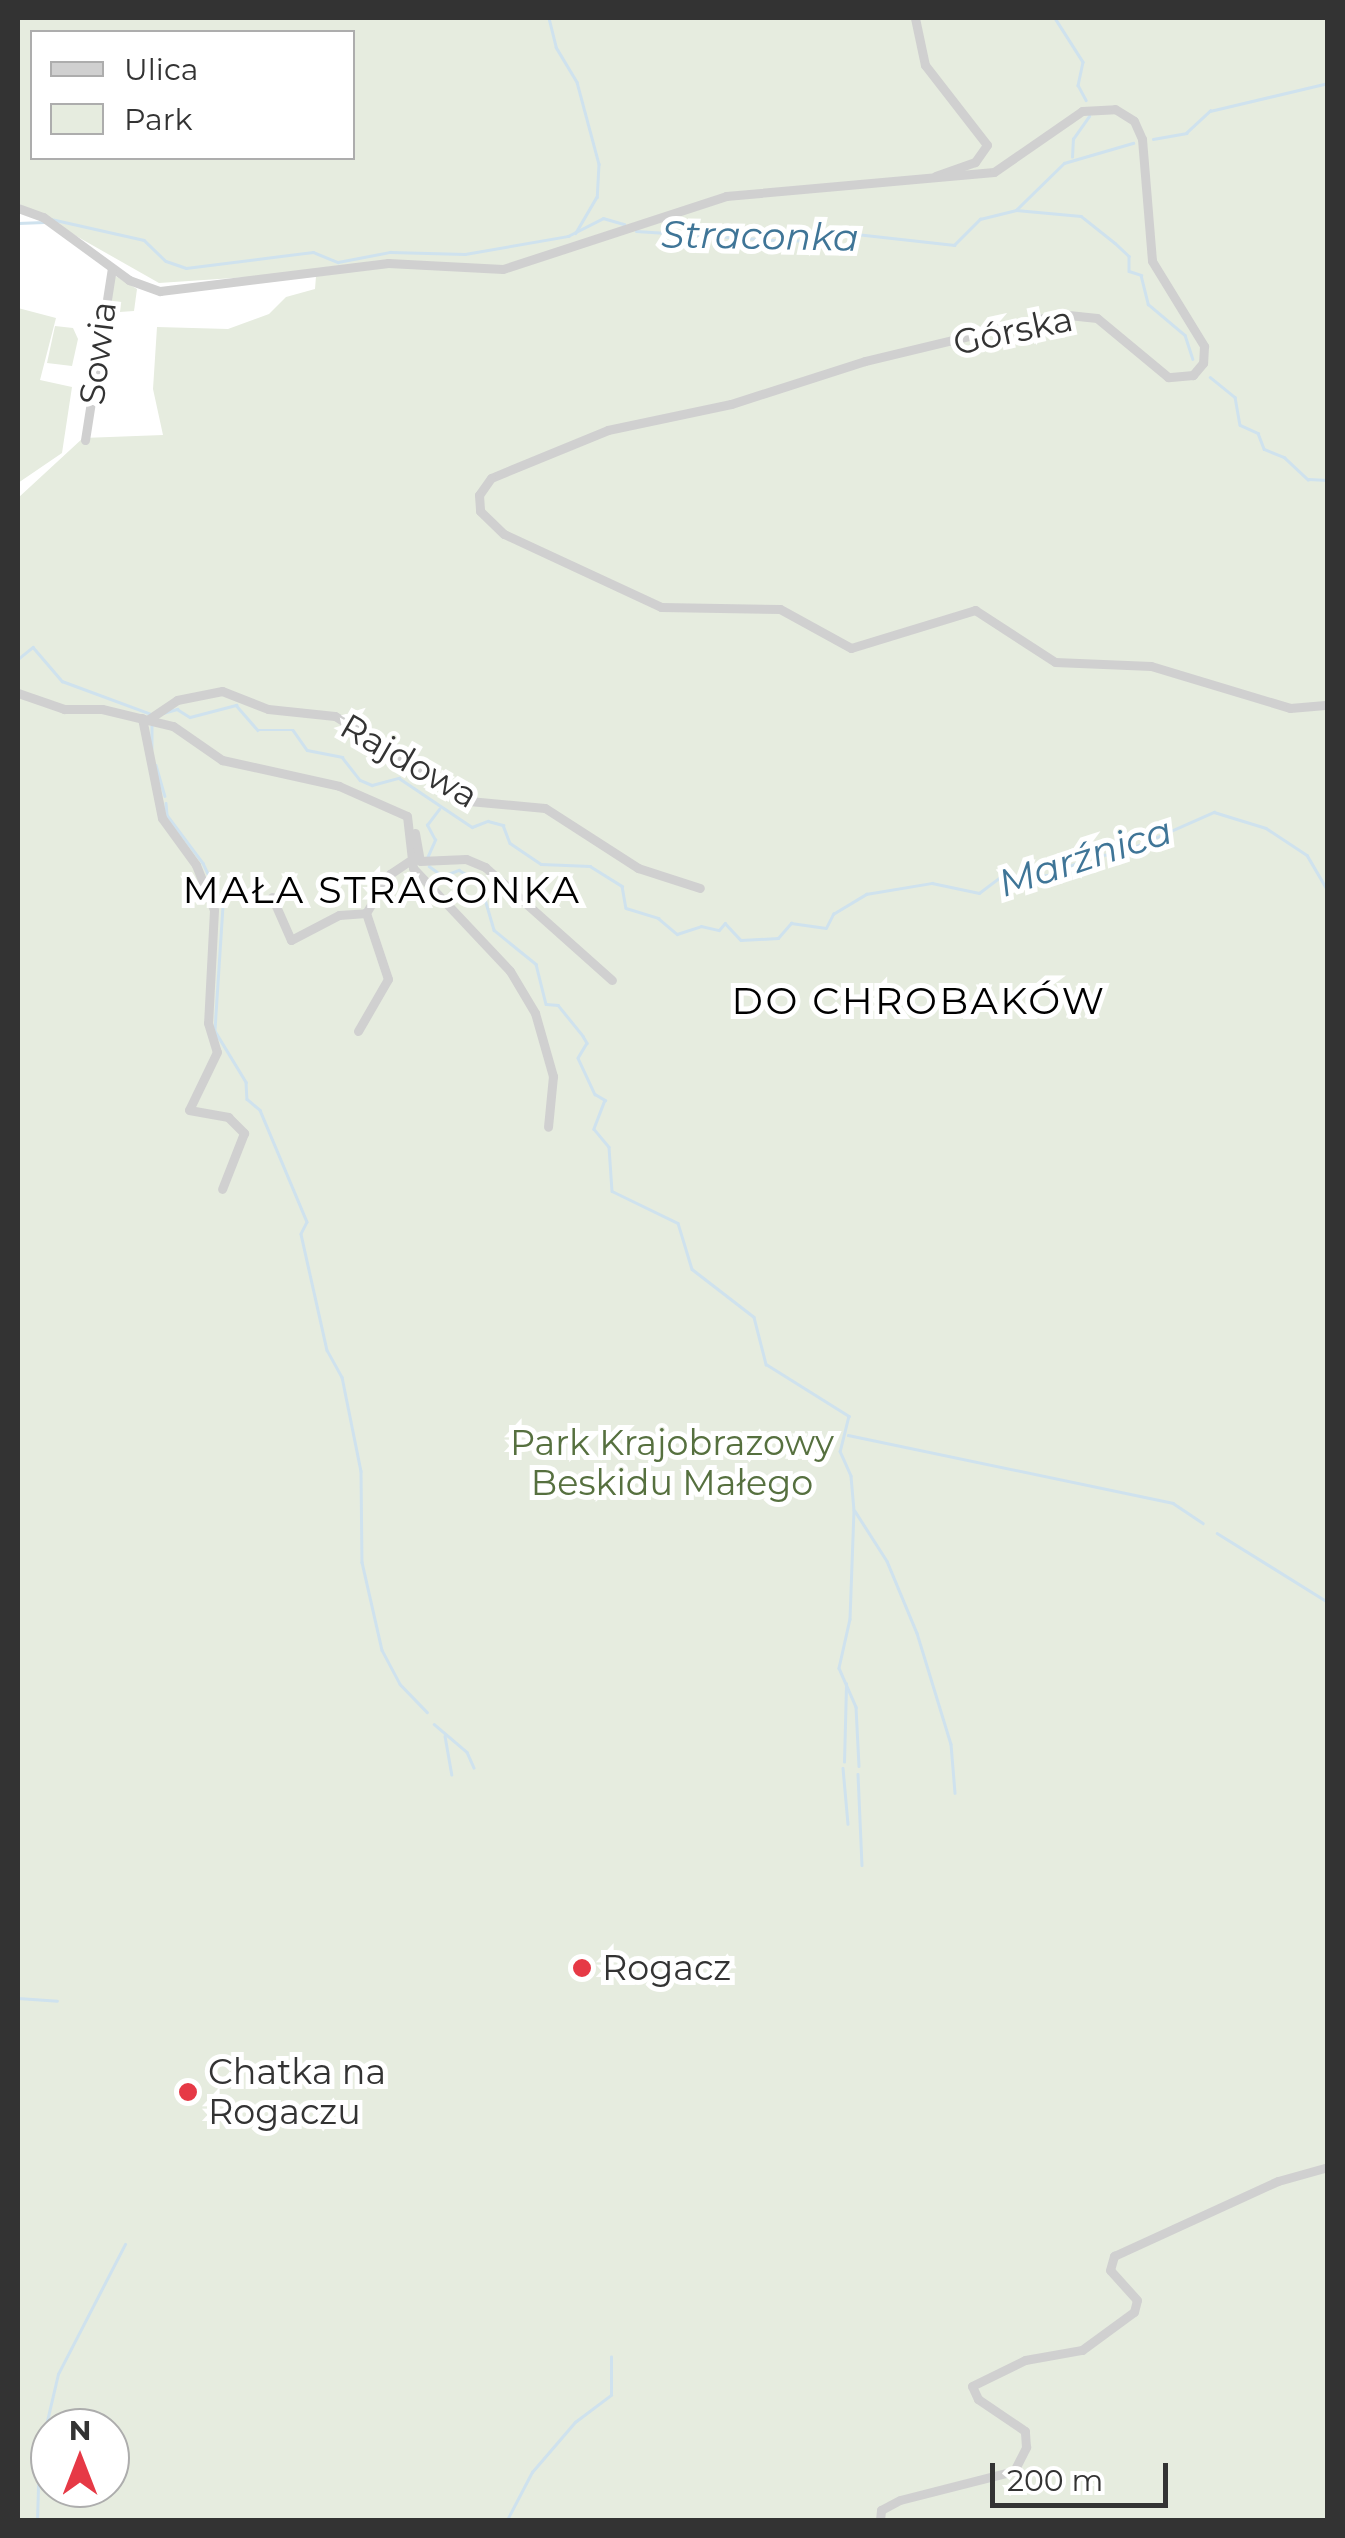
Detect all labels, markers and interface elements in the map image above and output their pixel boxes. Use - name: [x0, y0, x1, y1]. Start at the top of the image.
- legend: [30, 30, 355, 160]
- text: Ulica: [124, 51, 199, 88]
- text: Park: [124, 101, 193, 138]
- water label: Straconka: [661, 211, 859, 261]
- street label: Górska: [949, 298, 1077, 364]
- street label: Sowia: [71, 299, 125, 407]
- street label: Rajdowa: [333, 705, 485, 817]
- water label: Marźnica: [993, 808, 1177, 906]
- district label: MAŁA STRACONKA: [182, 867, 582, 913]
- district label: DO CHROBAKÓW: [732, 978, 1106, 1024]
- park label: Park Krajobrazowy Beskidu Małego: [510, 1422, 834, 1504]
- place label: Rogacz: [602, 1947, 731, 1989]
- marker: Rogacz: [571, 1957, 593, 1979]
- place label: Chatka na Rogaczu: [208, 2051, 386, 2133]
- marker: Chatka na Rogaczu: [177, 2081, 199, 2103]
- north arrow: [30, 2408, 130, 2508]
- text: N: [69, 2413, 91, 2447]
- scale bar: [995, 2443, 1172, 2505]
- text: 200 m: [1007, 2462, 1103, 2499]

